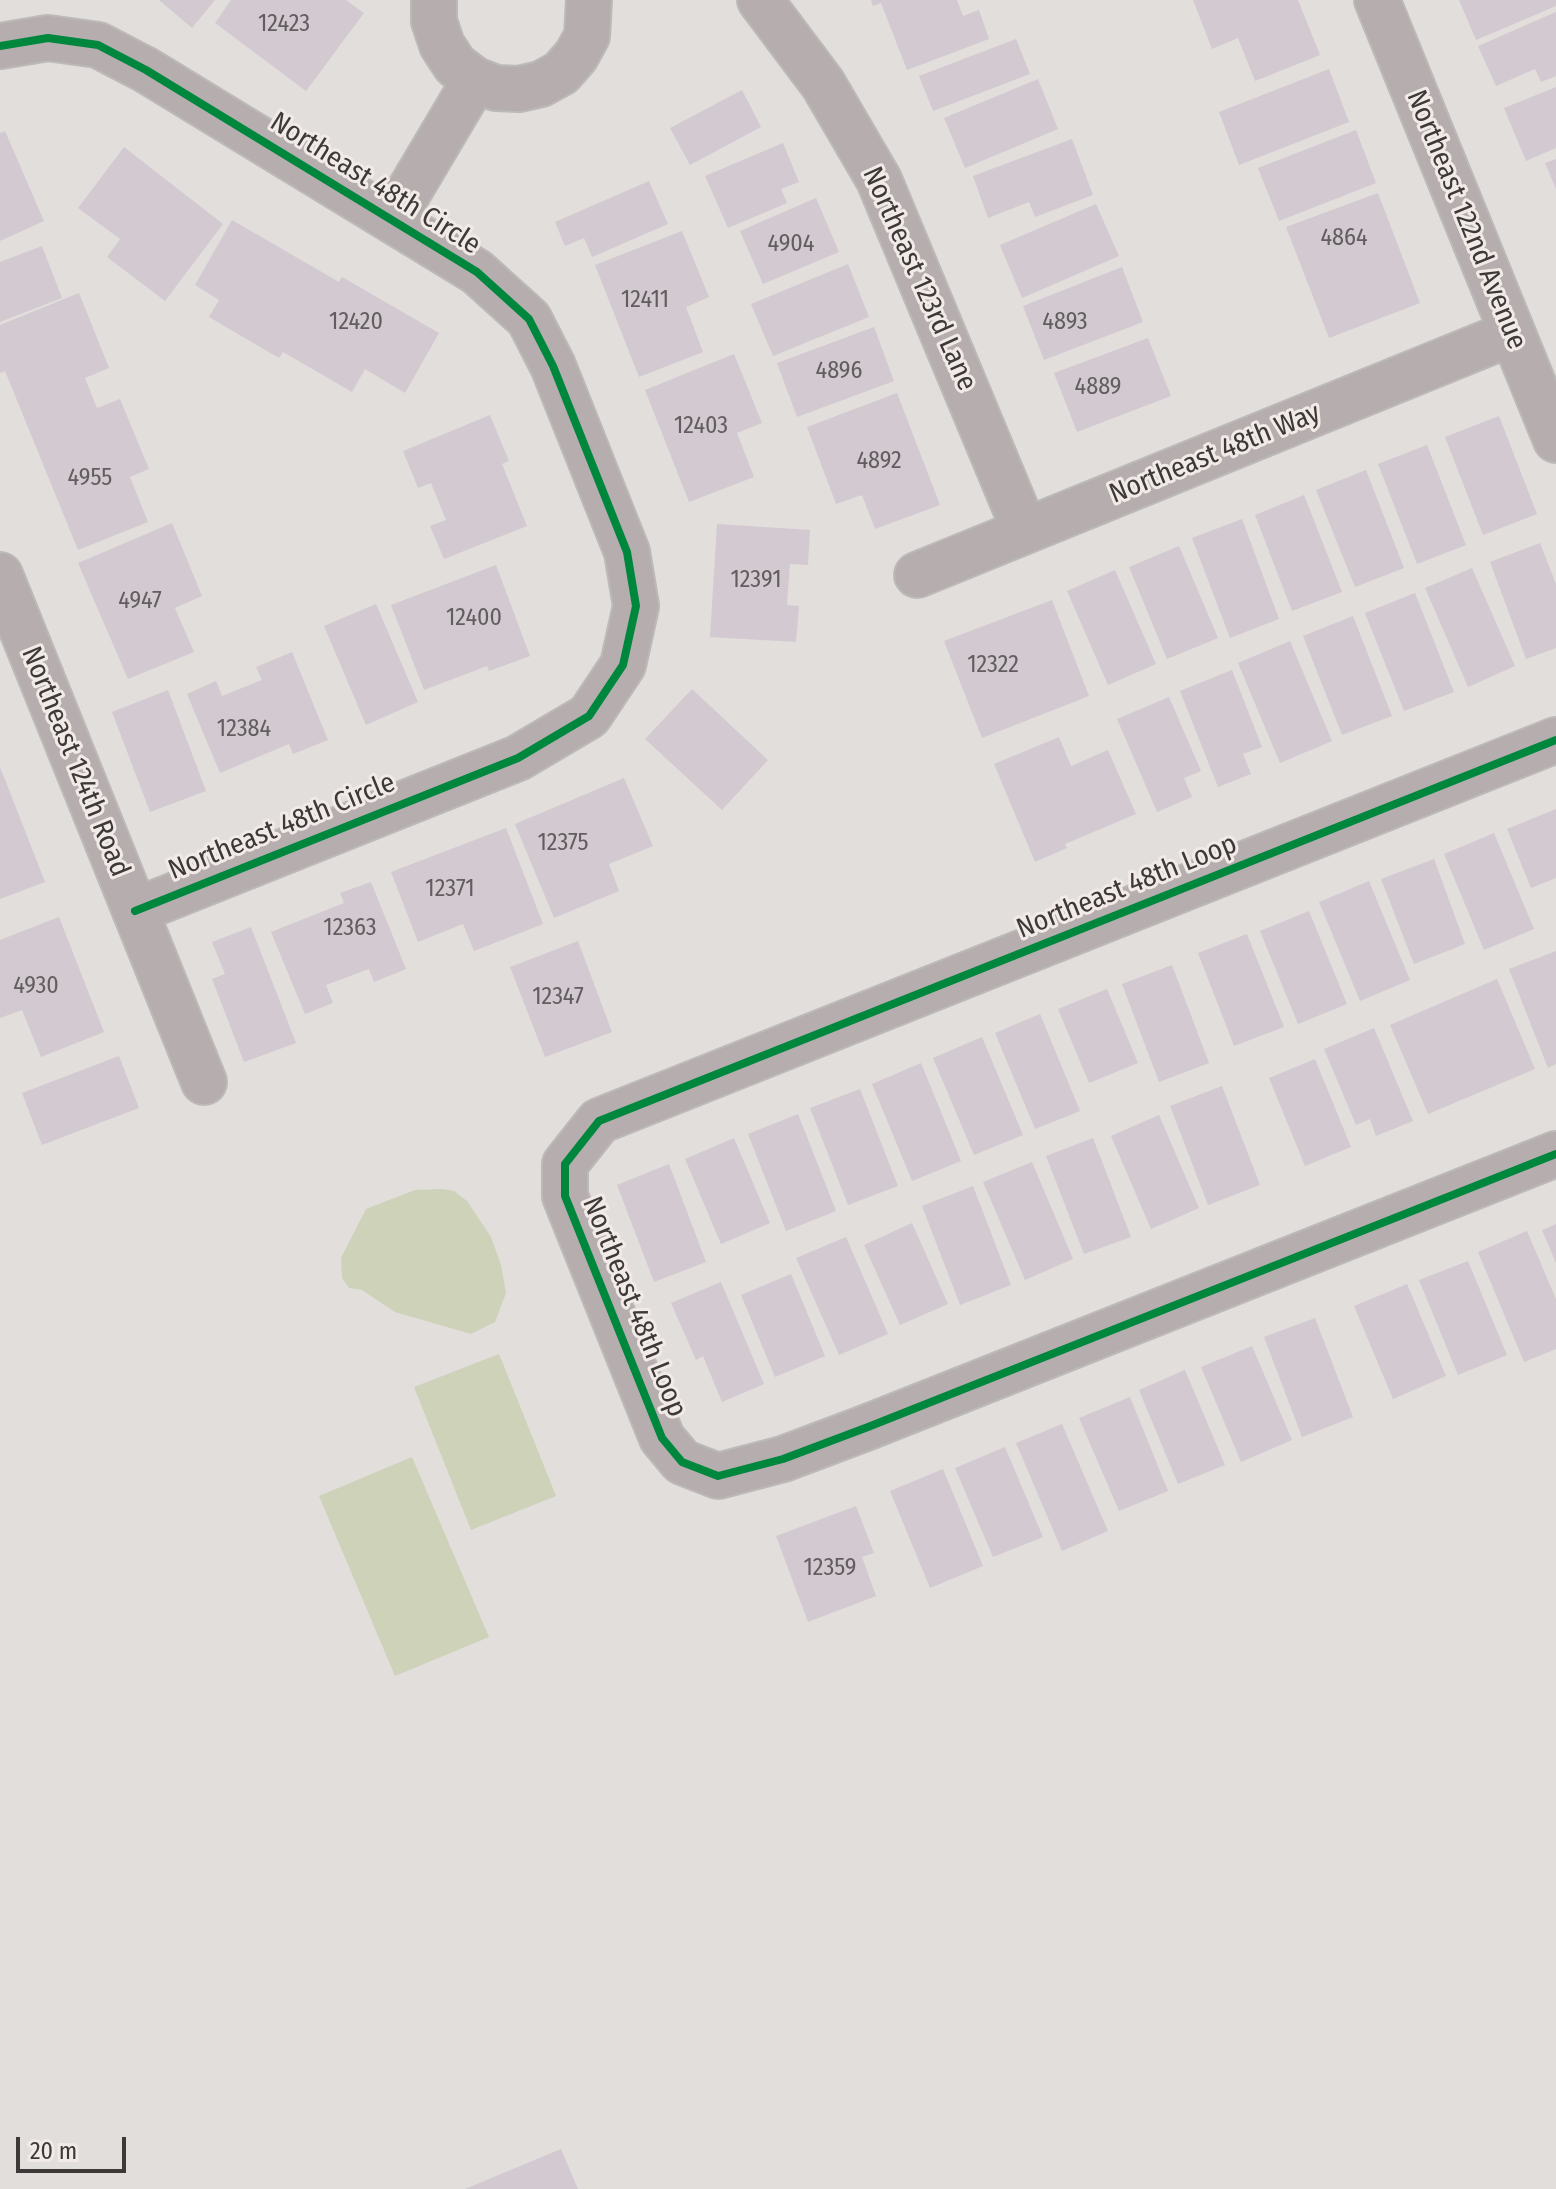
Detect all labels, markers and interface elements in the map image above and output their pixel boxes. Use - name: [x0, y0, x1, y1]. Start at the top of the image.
- house number: 12423: [258, 10, 310, 38]
- street label: Northeast 122nd Avenue: [1399, 86, 1533, 354]
- street label: Northeast 48th Circle: [264, 106, 486, 262]
- street label: Northeast 123rd Lane: [855, 162, 983, 396]
- house number: 4864: [1320, 224, 1368, 252]
- house number: 4904: [768, 230, 814, 258]
- house number: 12411: [621, 286, 669, 314]
- house number: 12420: [329, 308, 383, 336]
- house number: 4893: [1042, 308, 1088, 336]
- house number: 4896: [816, 357, 862, 385]
- house number: 4889: [1075, 373, 1121, 401]
- street label: Northeast 48th Way: [1105, 396, 1325, 512]
- house number: 12403: [674, 412, 728, 440]
- house number: 4892: [856, 447, 902, 475]
- house number: 4955: [68, 464, 112, 492]
- house number: 12391: [730, 566, 782, 594]
- house number: 4947: [118, 587, 162, 615]
- house number: 12400: [446, 604, 502, 632]
- street label: Northeast 124th Road: [14, 642, 136, 882]
- house number: 12322: [967, 651, 1019, 679]
- house number: 12384: [217, 715, 271, 743]
- street label: Northeast 48th Circle: [164, 766, 400, 888]
- street label: Northeast 48th Loop: [1012, 828, 1242, 946]
- house number: 12375: [538, 829, 588, 857]
- house number: 12371: [425, 875, 475, 903]
- house number: 12363: [323, 914, 377, 942]
- house number: 4930: [13, 972, 59, 1000]
- house number: 12347: [532, 983, 584, 1011]
- street label: Northeast 48th Loop: [575, 1192, 693, 1422]
- house number: 12359: [803, 1554, 857, 1582]
- scale bar: [20, 2121, 130, 2171]
- text: 20 m: [30, 2137, 77, 2165]

